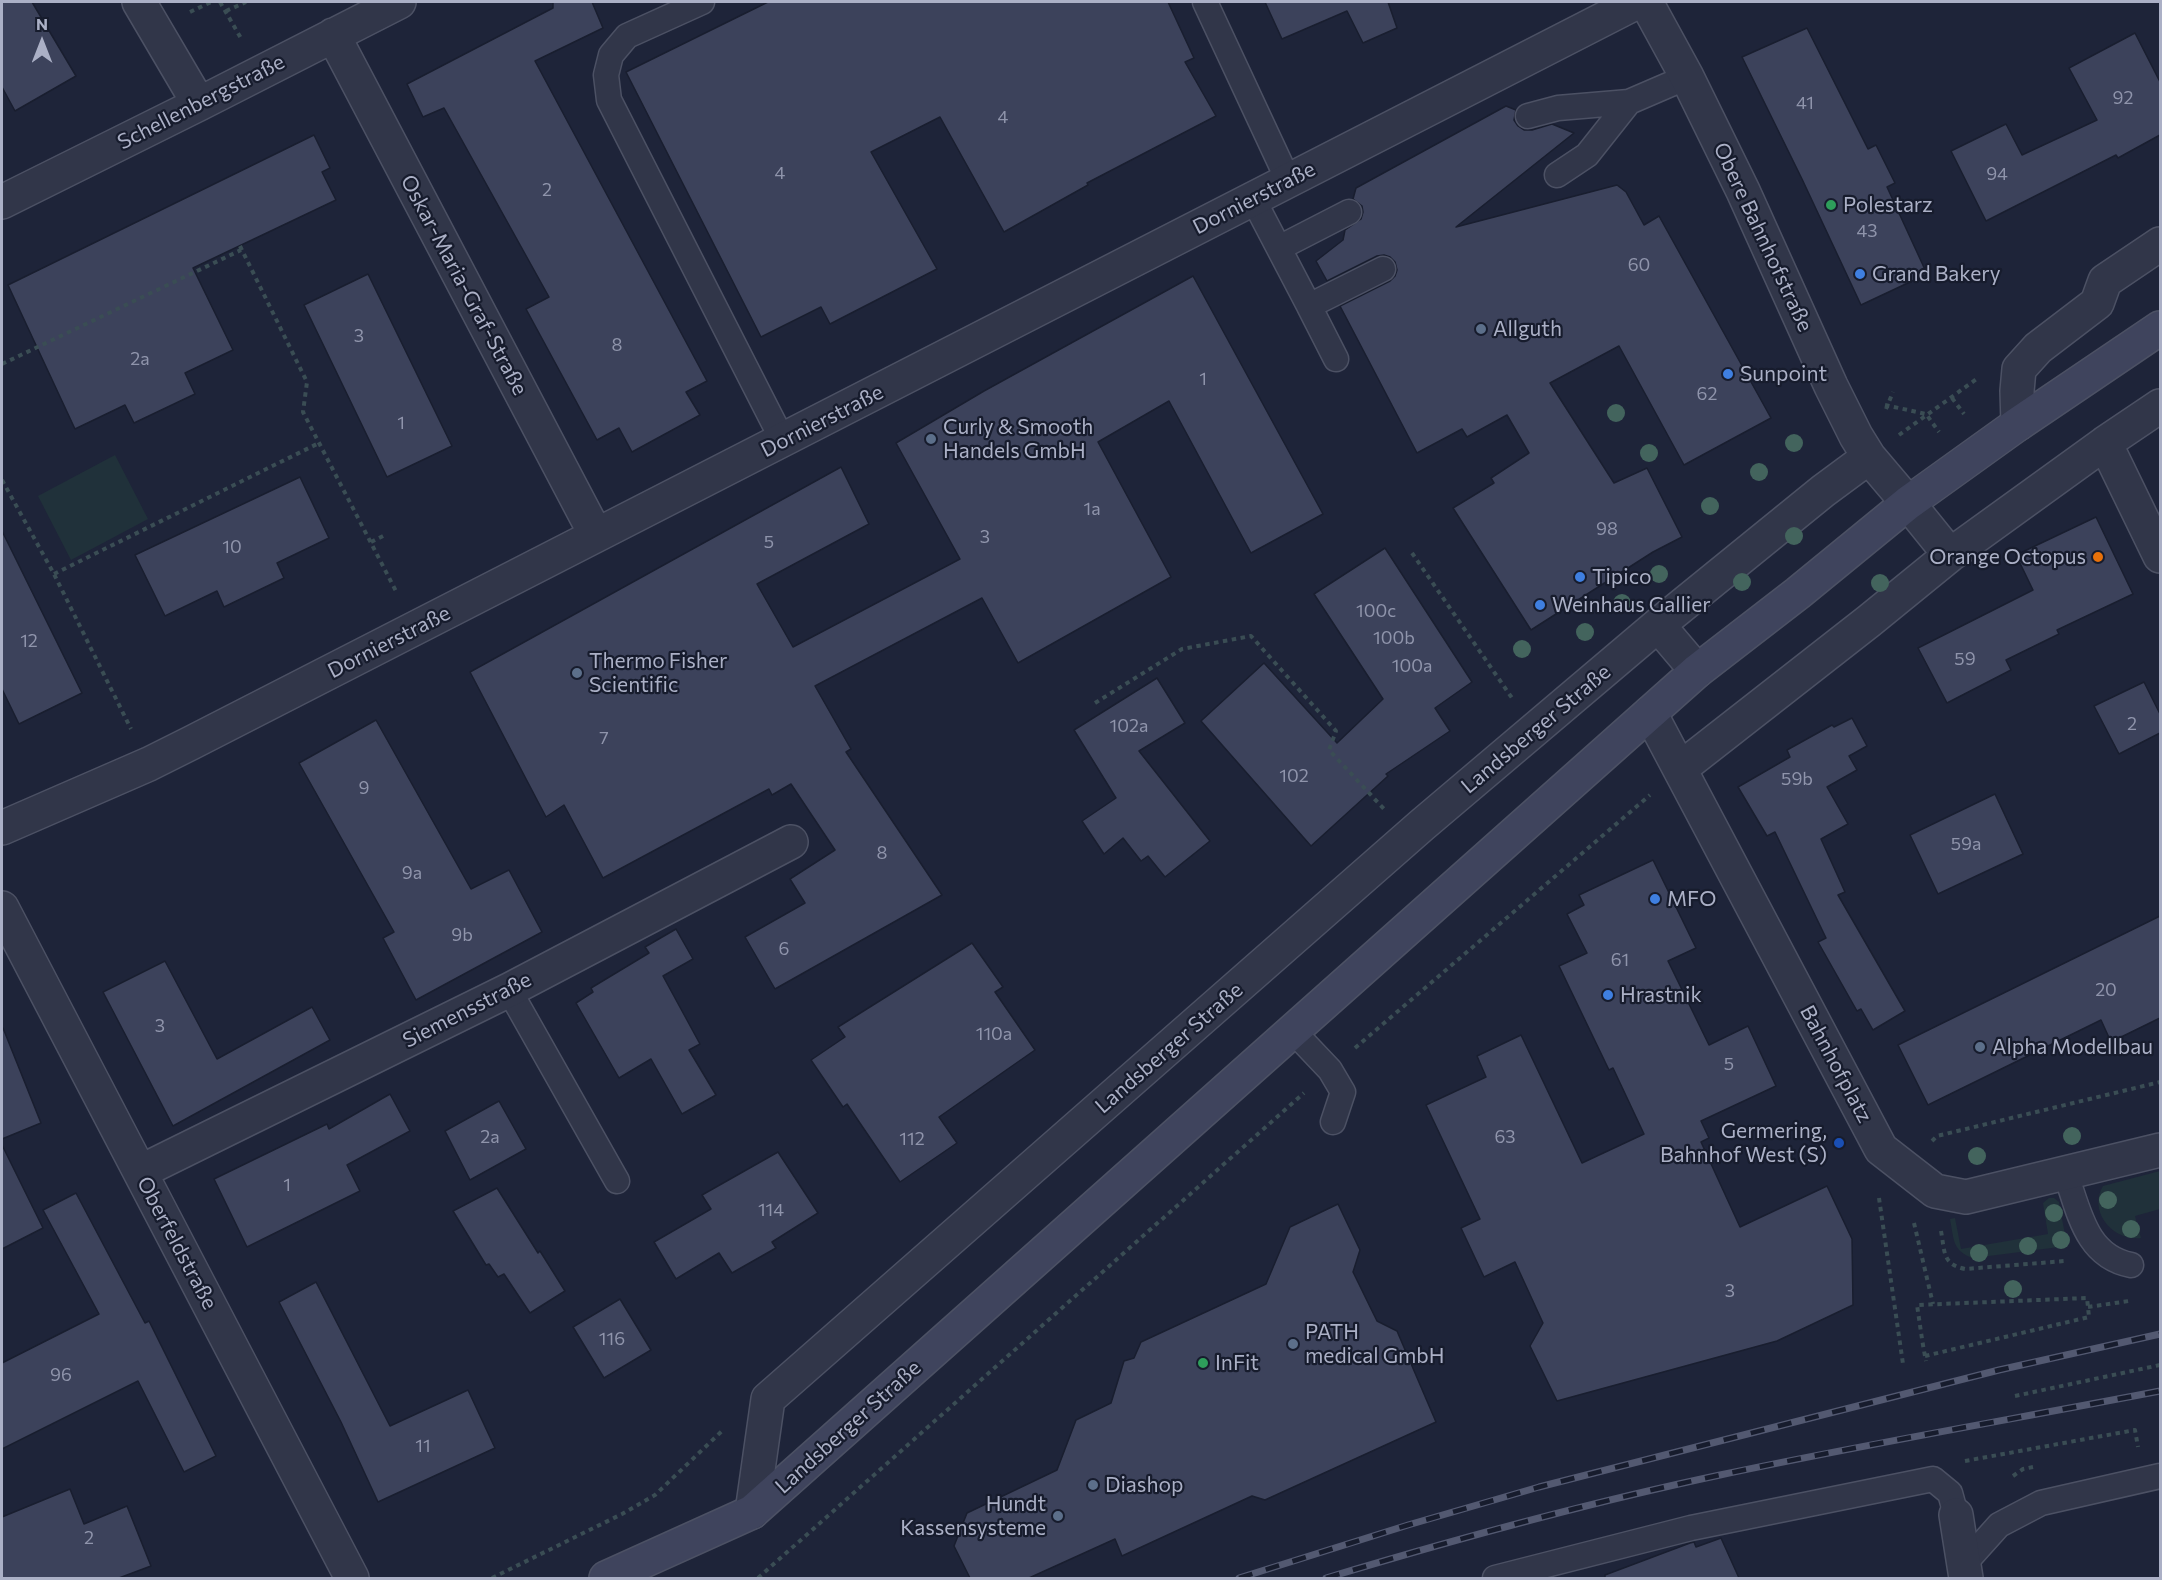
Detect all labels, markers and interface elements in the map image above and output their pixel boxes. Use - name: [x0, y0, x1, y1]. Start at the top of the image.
- north arrow: [12, 12, 72, 72]
- text: N: [36, 14, 48, 33]
- street label: Schellenbergstraße: [113, 49, 289, 155]
- house number: 92: [2113, 87, 2133, 109]
- house number: 41: [1796, 92, 1814, 114]
- house number: 4: [998, 106, 1008, 128]
- street label: Obere Bahnhofstraße: [1708, 138, 1818, 336]
- street label: Dornierstraße: [1189, 156, 1319, 240]
- house number: 4: [775, 162, 785, 184]
- house number: 94: [1986, 163, 2008, 185]
- street label: Oskar-Maria-Graf-Straße: [395, 171, 533, 399]
- house number: 2: [542, 179, 552, 201]
- place label: Polestarz: [1843, 192, 1933, 218]
- marker: Polestarz: [1824, 198, 1838, 212]
- house number: 43: [1856, 220, 1878, 242]
- house number: 60: [1628, 254, 1650, 276]
- place label: Grand Bakery: [1872, 261, 2001, 287]
- marker: Grand Bakery: [1853, 267, 1867, 281]
- place label: Allguth: [1493, 316, 1562, 342]
- marker: Allguth: [1474, 322, 1488, 336]
- house number: 3: [354, 325, 364, 347]
- house number: 8: [612, 334, 622, 356]
- house number: 2a: [130, 348, 150, 370]
- place label: Sunpoint: [1740, 361, 1827, 387]
- marker: Sunpoint: [1721, 367, 1735, 381]
- house number: 1: [1199, 368, 1207, 390]
- street label: Dornierstraße: [757, 379, 887, 463]
- house number: 62: [1697, 383, 1717, 405]
- house number: 1: [397, 412, 405, 434]
- place label: Curly & Smooth Handels GmbH: [943, 414, 1093, 464]
- marker: Curly & Smooth Handels GmbH: [924, 432, 938, 446]
- house number: 1a: [1083, 498, 1101, 520]
- house number: 98: [1596, 518, 1618, 540]
- house number: 3: [980, 526, 990, 548]
- house number: 5: [764, 531, 774, 553]
- house number: 10: [222, 536, 242, 558]
- place label: Orange Octopus: [1929, 544, 2086, 570]
- marker: Orange Octopus: [2091, 550, 2105, 564]
- place label: Tipico: [1592, 564, 1652, 590]
- marker: Tipico: [1573, 570, 1587, 584]
- place label: Weinhaus Gallier: [1552, 592, 1711, 618]
- marker: Weinhaus Gallier: [1533, 598, 1547, 612]
- street label: Dornierstraße: [324, 600, 454, 684]
- house number: 100c: [1356, 600, 1396, 622]
- house number: 100b: [1373, 627, 1415, 649]
- house number: 12: [20, 630, 38, 652]
- place label: Thermo Fisher Scientific: [589, 648, 727, 698]
- house number: 59: [1954, 648, 1976, 670]
- house number: 100a: [1392, 655, 1432, 677]
- street label: Landsberger Straße: [1456, 659, 1616, 799]
- marker: Thermo Fisher Scientific: [570, 666, 584, 680]
- house number: 2: [2127, 713, 2137, 735]
- house number: 102a: [1110, 715, 1148, 737]
- house number: 7: [599, 727, 609, 749]
- house number: 102: [1279, 765, 1309, 787]
- house number: 59b: [1781, 768, 1813, 790]
- house number: 9: [359, 777, 369, 799]
- house number: 59a: [1951, 833, 1981, 855]
- house number: 8: [877, 842, 887, 864]
- house number: 9a: [402, 862, 422, 884]
- place label: MFO: [1667, 886, 1716, 912]
- marker: MFO: [1648, 892, 1662, 906]
- house number: 9b: [451, 924, 473, 946]
- house number: 6: [779, 938, 789, 960]
- house number: 61: [1611, 949, 1629, 971]
- street label: Siemensstraße: [399, 967, 535, 1053]
- street label: Landsberger Straße: [1090, 977, 1248, 1119]
- house number: 20: [2095, 979, 2117, 1001]
- place label: Hrastnik: [1620, 982, 1702, 1008]
- marker: Hrastnik: [1601, 988, 1615, 1002]
- street label: Bahnhofplatz: [1795, 1001, 1877, 1127]
- house number: 3: [155, 1015, 165, 1037]
- house number: 110a: [976, 1023, 1012, 1045]
- place label: Alpha Modellbau: [1992, 1034, 2153, 1060]
- marker: Alpha Modellbau: [1973, 1040, 1987, 1054]
- house number: 5: [1724, 1053, 1734, 1075]
- place label: Germering, Bahnhof West (S): [1660, 1118, 1827, 1168]
- house number: 2a: [480, 1126, 500, 1148]
- house number: 63: [1494, 1126, 1516, 1148]
- house number: 112: [899, 1128, 925, 1150]
- marker: Germering, Bahnhof West (S): [1832, 1136, 1846, 1150]
- street label: Oberfeldstraße: [132, 1172, 222, 1314]
- house number: 1: [283, 1174, 291, 1196]
- house number: 114: [758, 1199, 784, 1221]
- house number: 3: [1725, 1280, 1735, 1302]
- place label: PATH medical GmbH: [1305, 1319, 1445, 1369]
- house number: 116: [599, 1328, 625, 1350]
- marker: PATH medical GmbH: [1286, 1337, 1300, 1351]
- place label: InFit: [1215, 1350, 1259, 1376]
- street label: Landsberger Straße: [770, 1355, 926, 1499]
- marker: InFit: [1196, 1356, 1210, 1370]
- house number: 96: [50, 1364, 72, 1386]
- house number: 11: [415, 1435, 431, 1457]
- place label: Diashop: [1105, 1472, 1183, 1498]
- marker: Diashop: [1086, 1478, 1100, 1492]
- place label: Hundt Kassensysteme: [900, 1491, 1046, 1541]
- marker: Hundt Kassensysteme: [1051, 1509, 1065, 1523]
- house number: 2: [84, 1527, 94, 1549]

